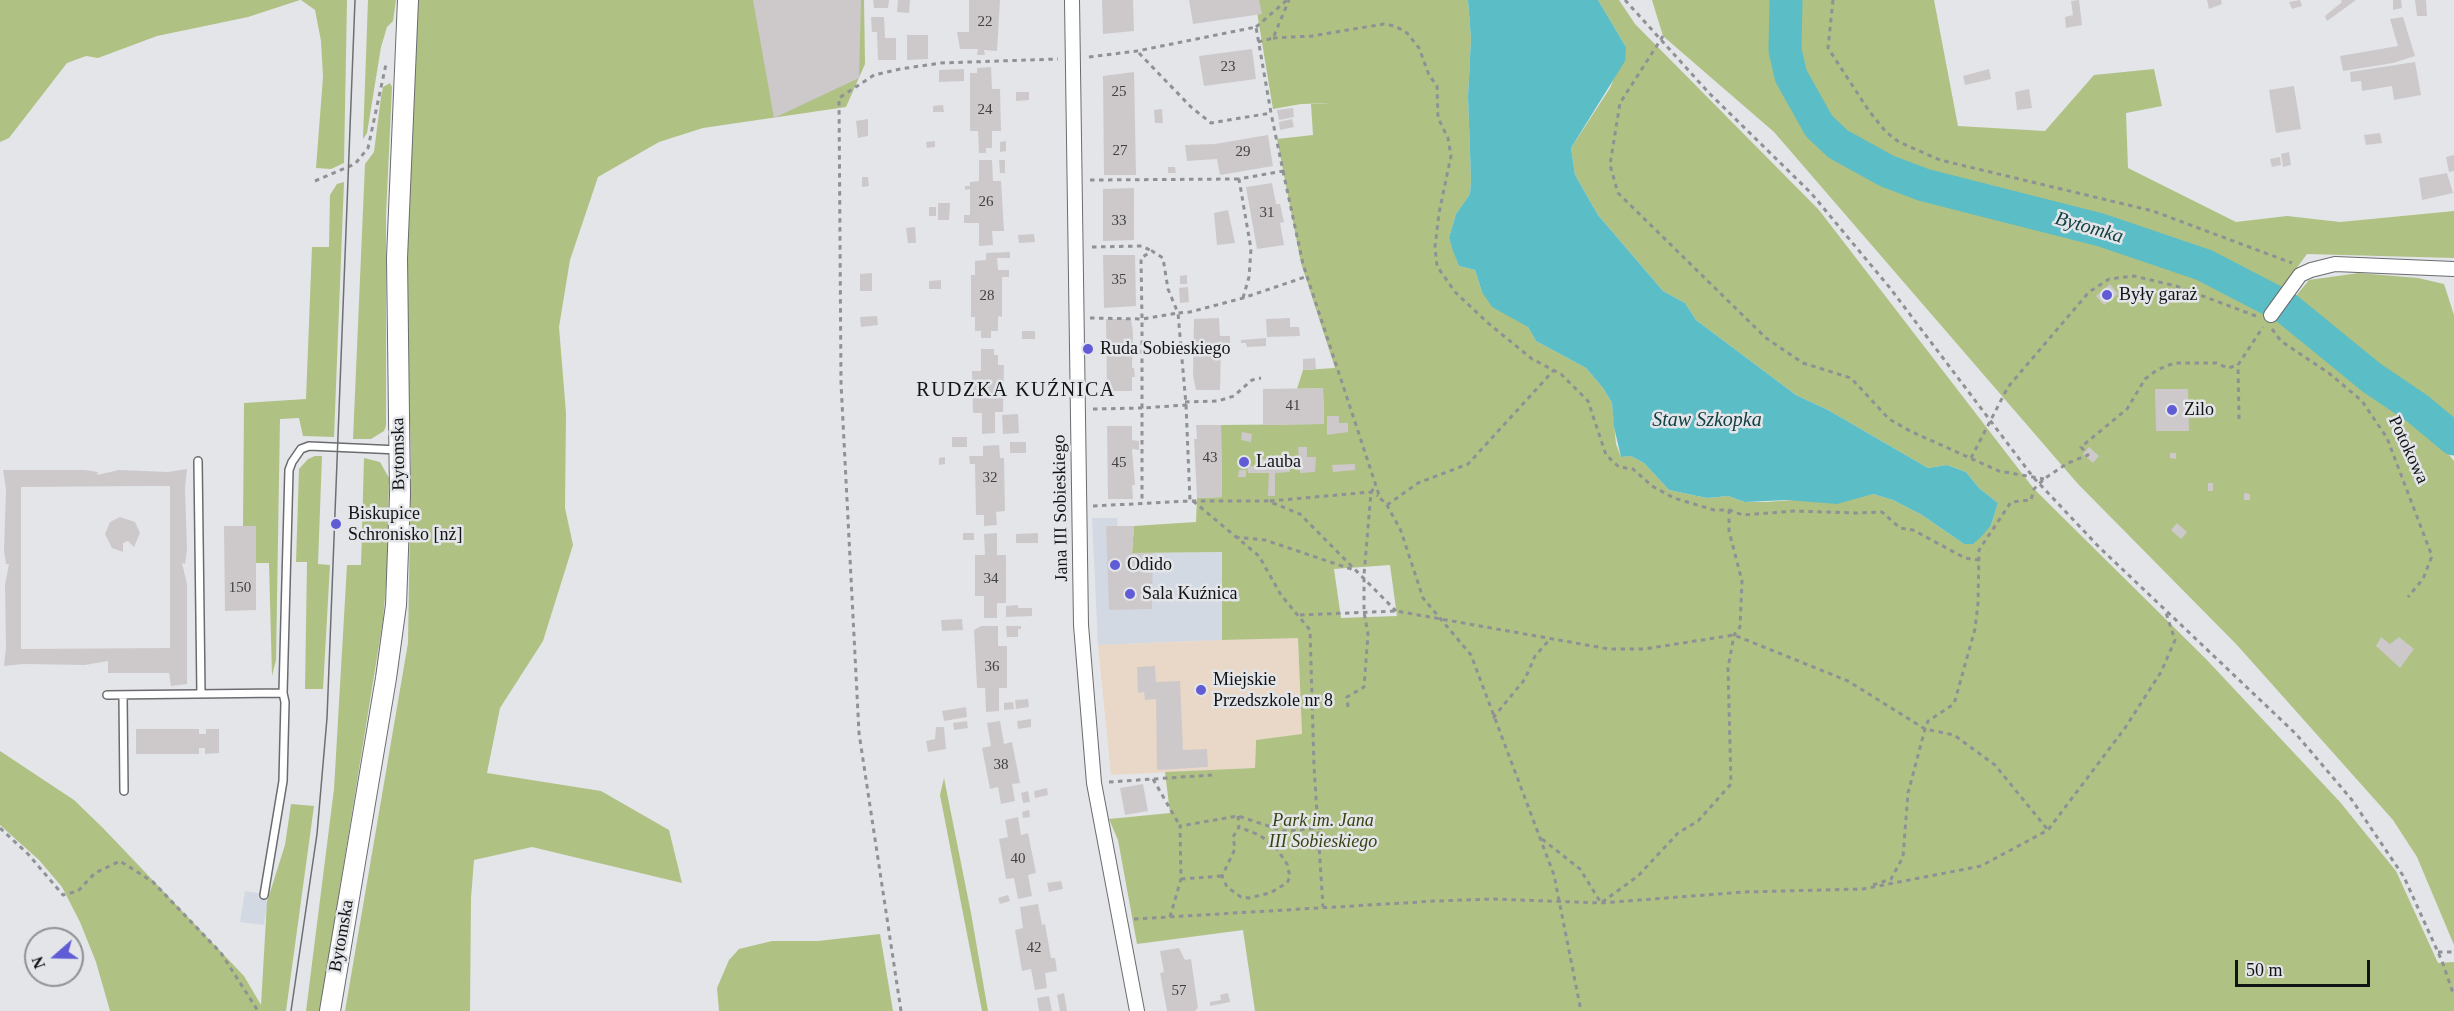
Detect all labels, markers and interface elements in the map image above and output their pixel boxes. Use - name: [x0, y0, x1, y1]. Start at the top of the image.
- house number: 22: [978, 13, 992, 31]
- house number: 23: [1220, 58, 1236, 76]
- house number: 25: [1112, 83, 1126, 101]
- house number: 24: [978, 101, 992, 119]
- house number: 27: [1112, 142, 1128, 160]
- house number: 29: [1236, 143, 1250, 161]
- house number: 26: [978, 193, 994, 211]
- house number: 31: [1260, 204, 1274, 222]
- water label: Bytomka: [2052, 207, 2126, 249]
- house number: 33: [1112, 212, 1126, 230]
- house number: 35: [1112, 271, 1126, 289]
- place label: Były garaż: [2119, 284, 2197, 306]
- house number: 28: [980, 287, 994, 305]
- marker: Były garaż: [2100, 288, 2114, 302]
- place label: Ruda Sobieskiego: [1100, 338, 1230, 360]
- marker: Ruda Sobieskiego: [1081, 342, 1095, 356]
- district label: RUDZKA KUŹNICA: [916, 379, 1116, 403]
- house number: 41: [1286, 397, 1300, 415]
- place label: Zilo: [2184, 399, 2214, 421]
- marker: Zilo: [2165, 403, 2179, 417]
- water label: Staw Szkopka: [1652, 409, 1762, 433]
- street label: Potokowa: [2383, 413, 2433, 487]
- street label: Bytomska: [388, 417, 410, 491]
- street label: Jana III Sobieskiego: [1049, 434, 1073, 582]
- house number: 43: [1202, 449, 1218, 467]
- place label: Lauba: [1256, 451, 1301, 473]
- house number: 45: [1112, 454, 1126, 472]
- marker: Lauba: [1237, 455, 1251, 469]
- house number: 32: [982, 469, 998, 487]
- place label: Biskupice Schronisko [nż]: [348, 503, 462, 546]
- marker: Biskupice Schronisko [nż]: [329, 517, 343, 531]
- place label: Odido: [1127, 554, 1172, 576]
- marker: Odido: [1108, 558, 1122, 572]
- house number: 34: [984, 570, 998, 588]
- house number: 150: [229, 579, 251, 597]
- place label: Sala Kuźnica: [1142, 583, 1237, 605]
- marker: Sala Kuźnica: [1123, 587, 1137, 601]
- house number: 36: [984, 658, 1000, 676]
- place label: Miejskie Przedszkole nr 8: [1213, 669, 1333, 712]
- marker: Miejskie Przedszkole nr 8: [1194, 683, 1208, 697]
- house number: 38: [994, 756, 1008, 774]
- park label: Park im. Jana III Sobieskiego: [1269, 810, 1377, 852]
- house number: 40: [1010, 850, 1026, 868]
- street label: Bytomska: [325, 898, 359, 974]
- north arrow: [24, 927, 84, 987]
- house number: 42: [1026, 939, 1042, 957]
- scale bar: [2238, 948, 2373, 986]
- text: N: [29, 954, 48, 971]
- text: 50 m: [2246, 960, 2283, 980]
- house number: 57: [1172, 982, 1186, 1000]

